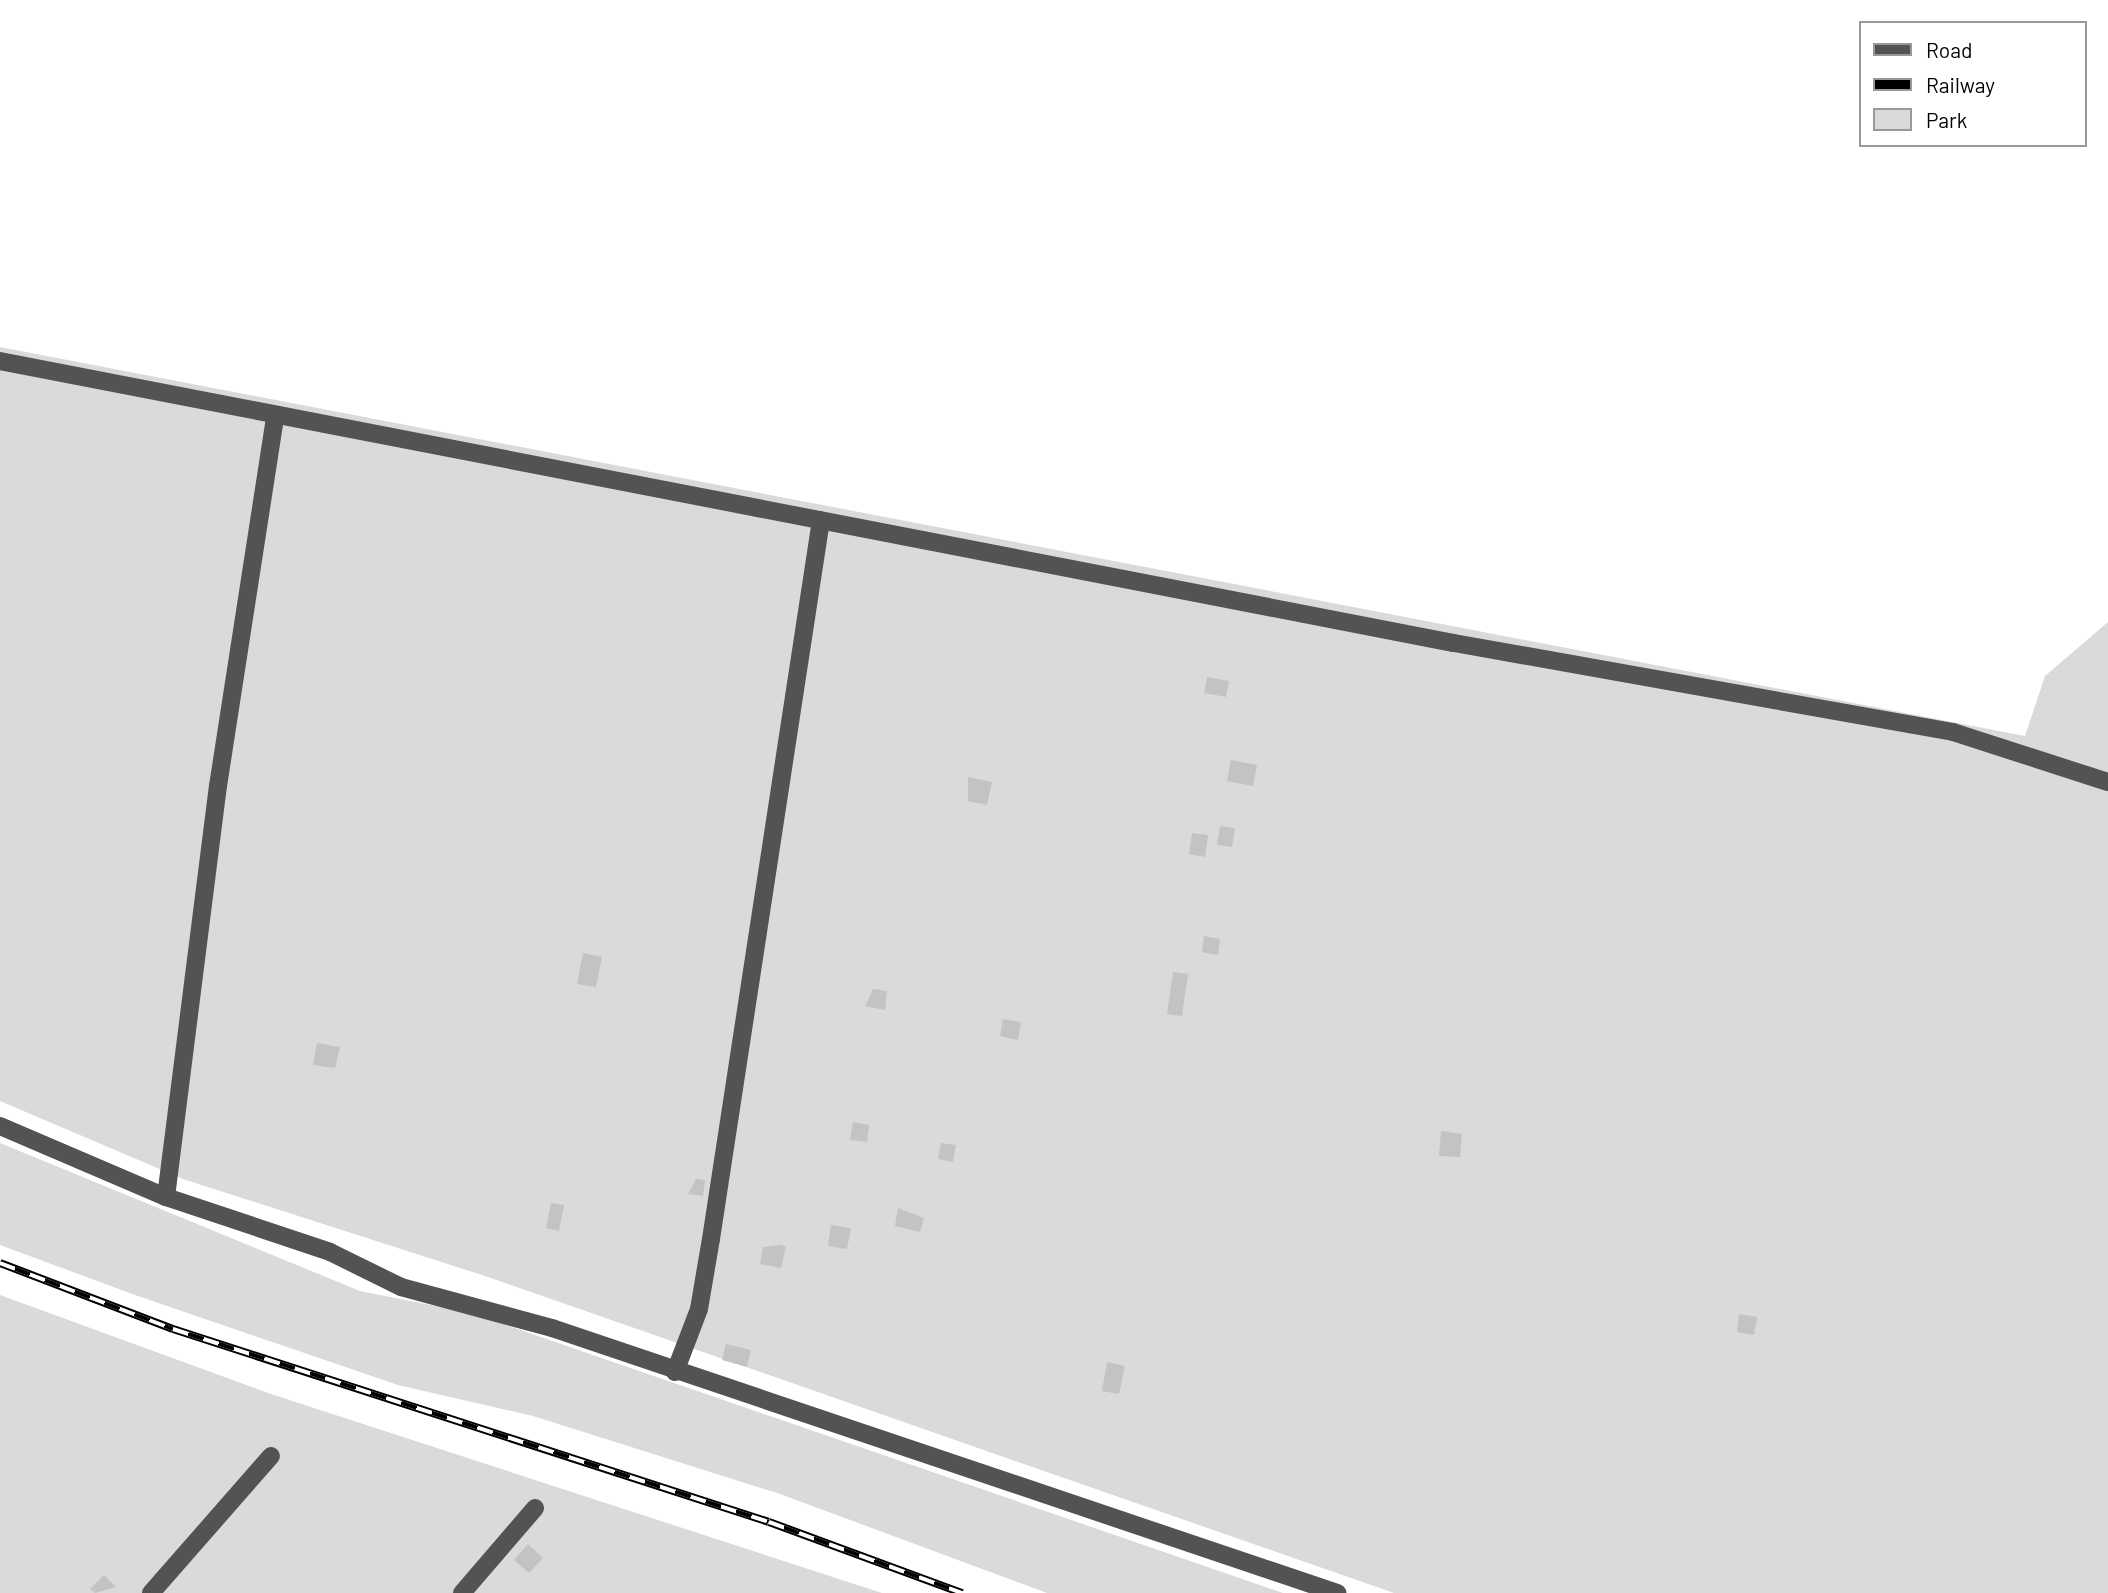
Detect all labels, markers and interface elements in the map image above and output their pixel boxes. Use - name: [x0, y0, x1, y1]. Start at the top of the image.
- legend: [1860, 21, 2087, 147]
- text: Road: [1926, 37, 1972, 62]
- text: Railway: [1926, 72, 1995, 97]
- text: Park: [1926, 107, 1967, 132]

